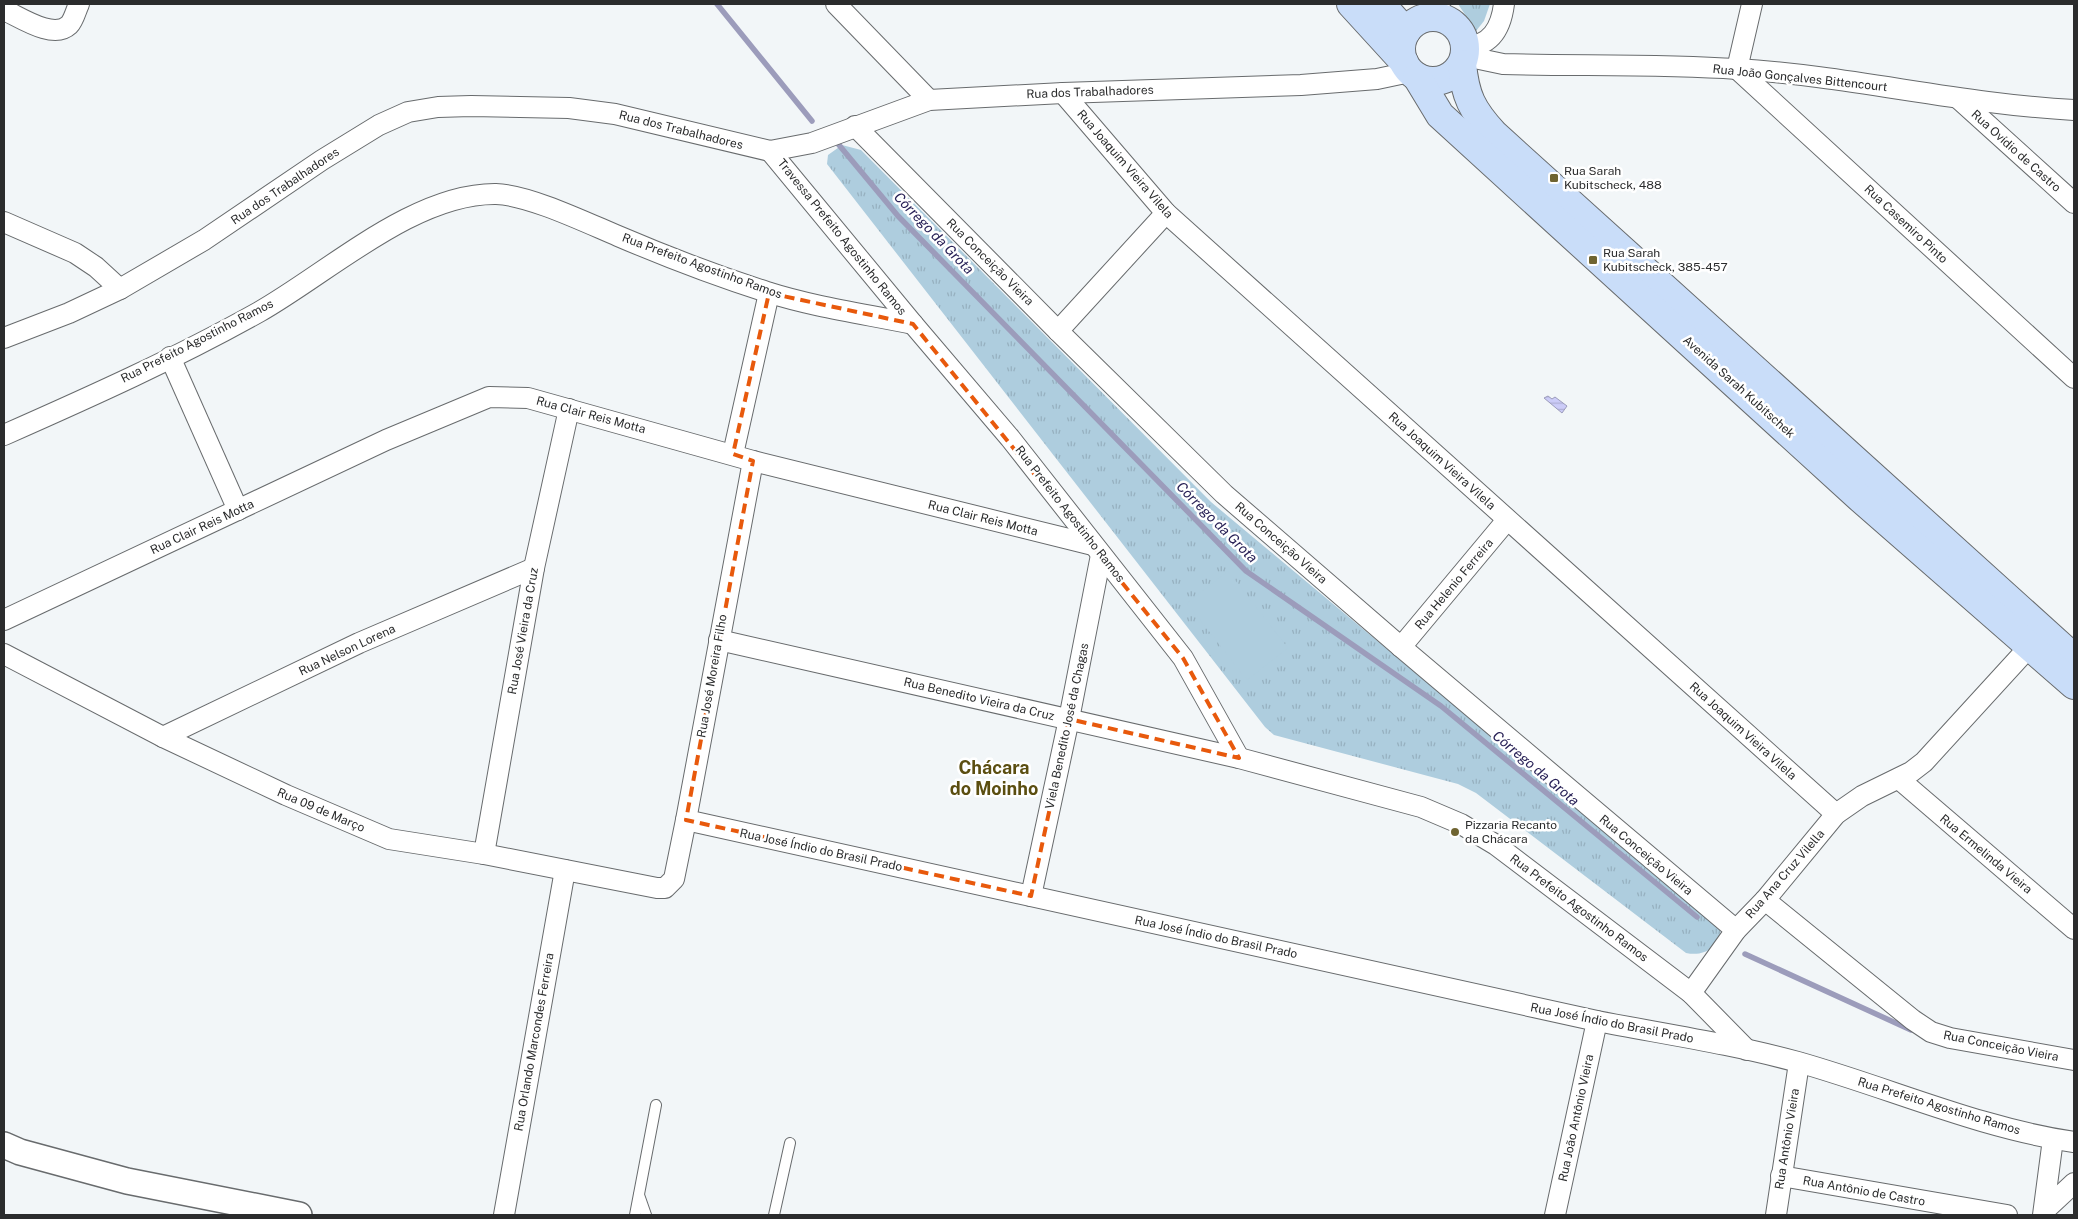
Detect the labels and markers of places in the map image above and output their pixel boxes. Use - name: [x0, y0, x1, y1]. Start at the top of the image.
- place label: Rua Sarah Kubitscheck, 488: [1564, 164, 1662, 192]
- marker: Rua Sarah Kubitscheck, 488: [1548, 172, 1560, 184]
- place label: Rua Sarah Kubitscheck, 385-457: [1603, 246, 1728, 274]
- marker: Rua Sarah Kubitscheck, 385-457: [1587, 254, 1599, 266]
- place label: Pizzaria Recanto da Chácara: [1465, 818, 1557, 846]
- marker: Pizzaria Recanto da Chácara: [1449, 826, 1461, 838]

